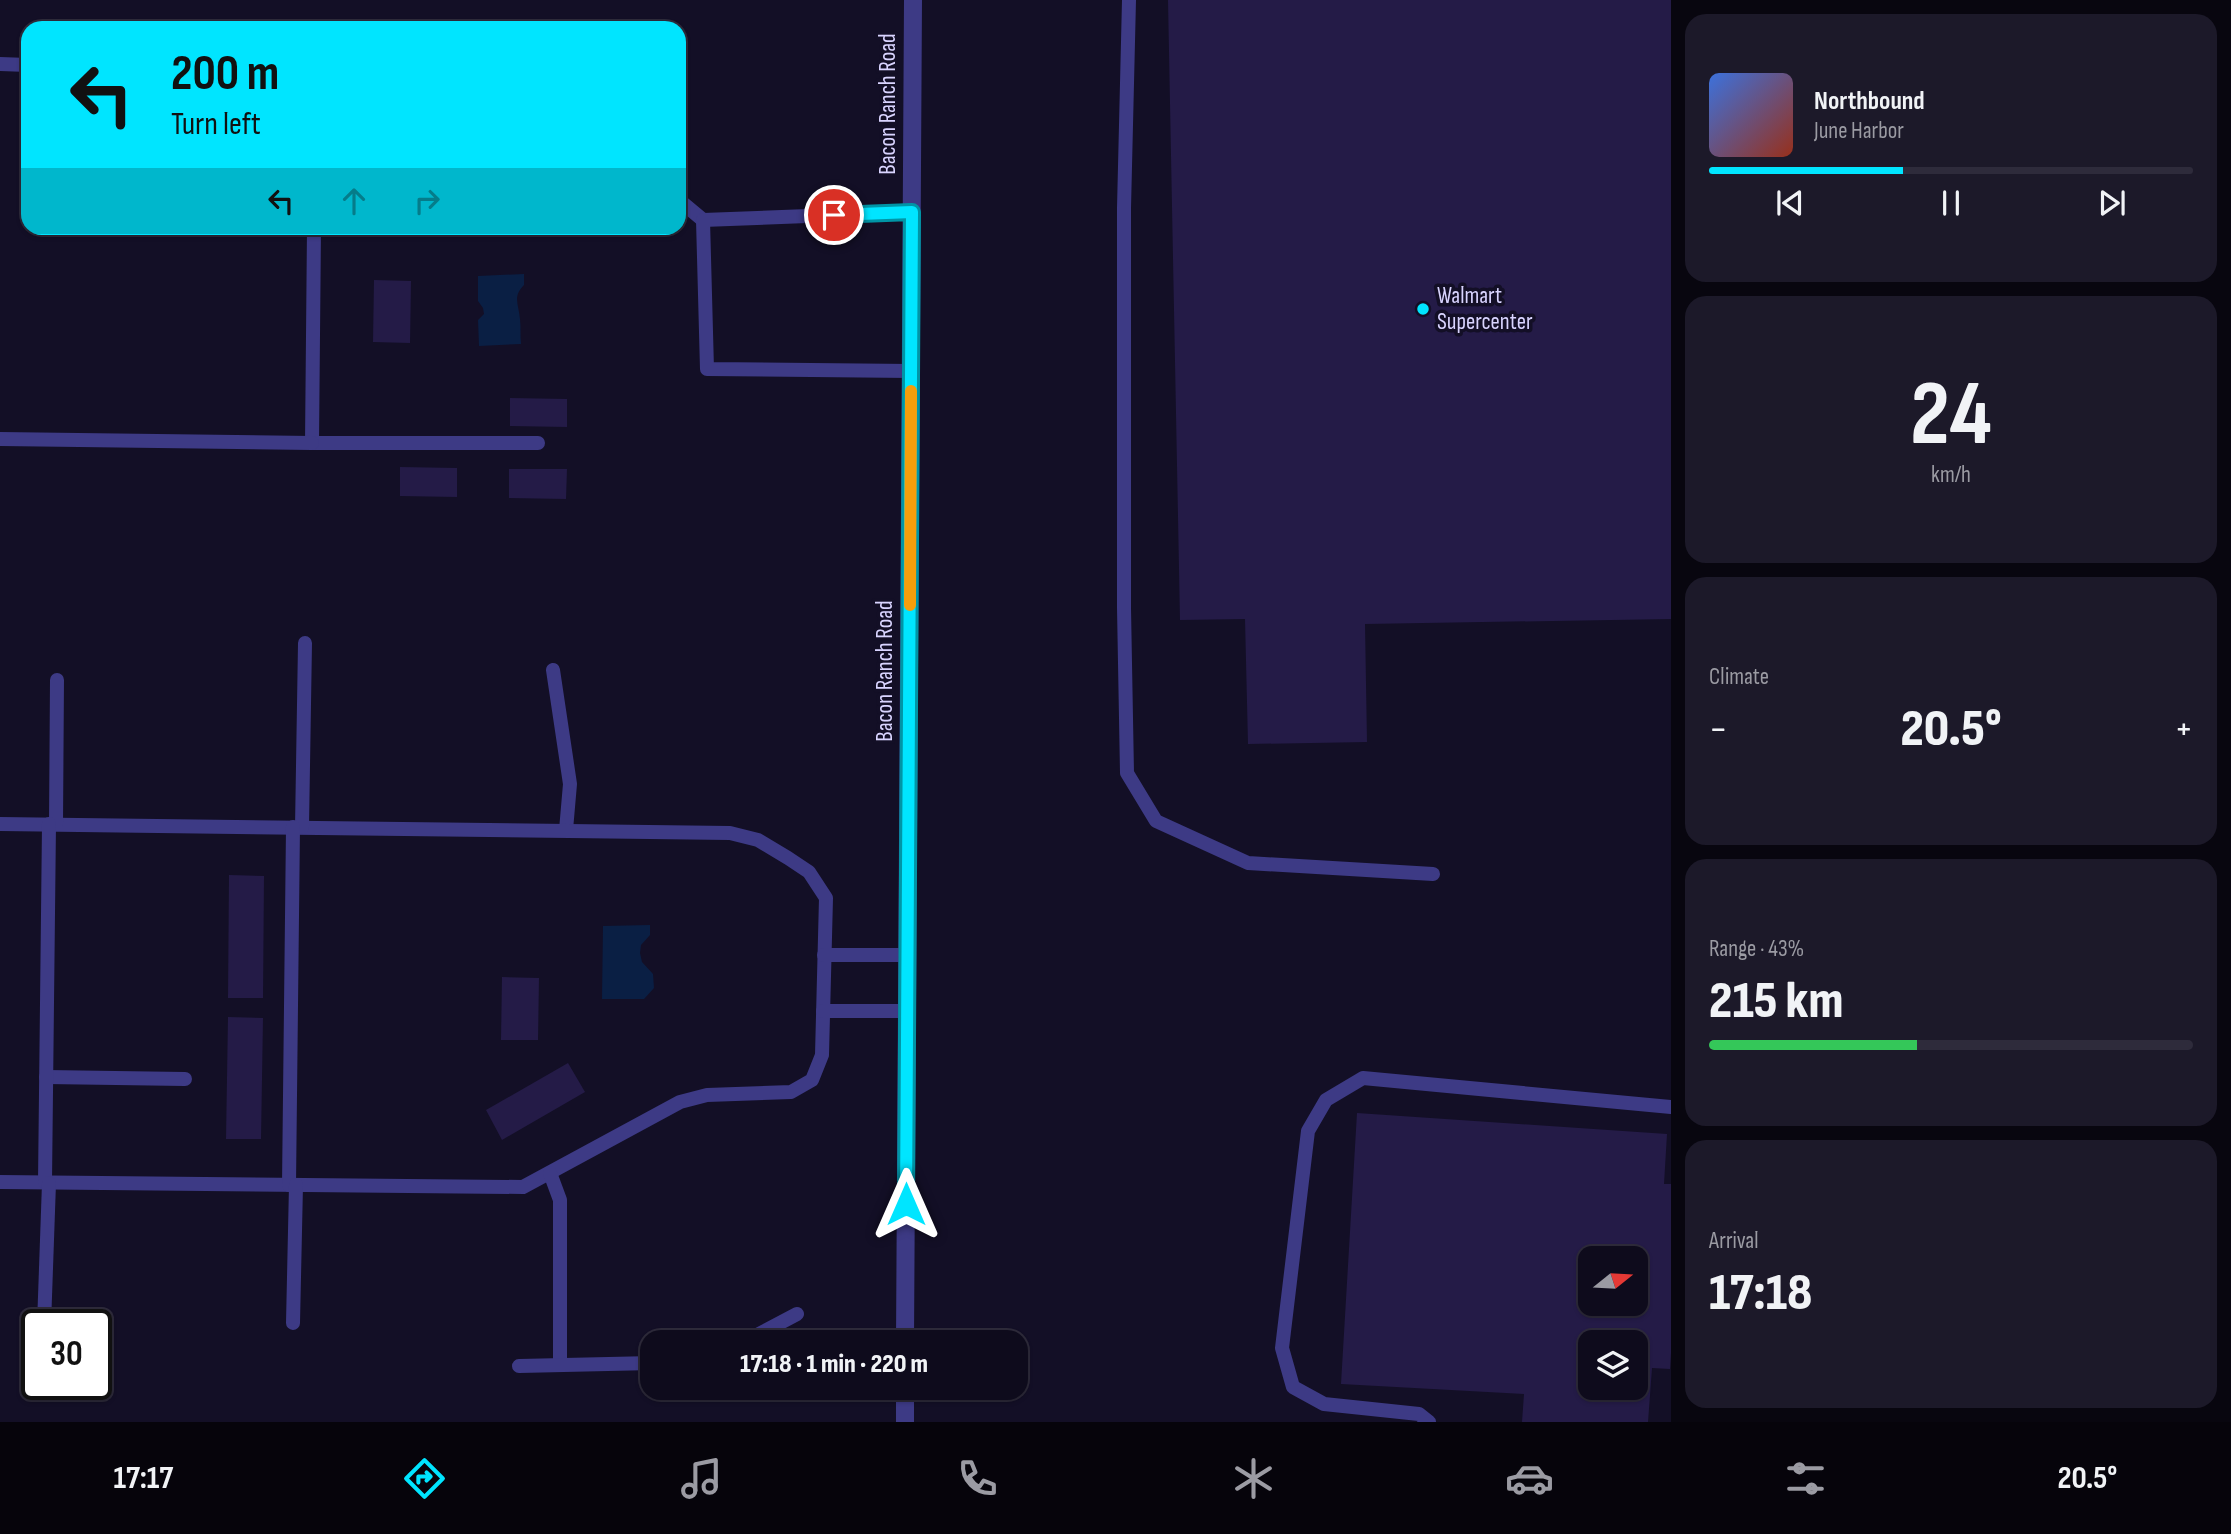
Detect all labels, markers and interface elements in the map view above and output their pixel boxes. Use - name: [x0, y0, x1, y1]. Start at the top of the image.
- street label: Bacon Ranch Road: [874, 33, 902, 175]
- text: 200 m: [171, 45, 279, 104]
- icon: left: [56, 49, 147, 140]
- text: Northbound: [1814, 86, 1925, 117]
- text: Turn left: [171, 105, 261, 144]
- text: June Harbor: [1814, 117, 1904, 145]
- icon: left: [262, 182, 300, 220]
- icon: ahead: [335, 182, 373, 220]
- icon: right: [408, 182, 446, 220]
- icon: previous: [1771, 184, 1809, 222]
- icon: pause: [1932, 184, 1970, 222]
- icon: next: [2093, 184, 2131, 222]
- pin: [804, 185, 864, 245]
- icon: arrive: [815, 196, 853, 234]
- place label: Walmart Supercenter: [1437, 282, 1533, 336]
- marker: Walmart Supercenter: [1415, 301, 1431, 317]
- text: 24: [1910, 361, 1992, 470]
- text: km/h: [1931, 461, 1971, 489]
- street label: Bacon Ranch Road: [871, 600, 899, 742]
- text: Climate: [1709, 663, 1769, 691]
- text: 20.5°: [1900, 698, 2002, 761]
- text: −: [1709, 707, 1728, 752]
- text: +: [2174, 707, 2193, 752]
- text: Range · 43%: [1709, 935, 1804, 963]
- text: 215 km: [1709, 970, 1843, 1033]
- position arrow: [869, 1167, 943, 1241]
- text: Arrival: [1709, 1227, 1758, 1255]
- north arrow: [1578, 1246, 1648, 1316]
- map controls: [1578, 1246, 1648, 1400]
- text: 17:18: [1709, 1262, 1812, 1325]
- speed limit sign: 30: [21, 1309, 112, 1400]
- button: layers: [1578, 1330, 1648, 1400]
- text: 17:18 · 1 min · 220 m: [740, 1349, 928, 1380]
- icon: directions: [400, 1454, 449, 1503]
- icon: music: [677, 1454, 726, 1503]
- icon: phone: [953, 1454, 1002, 1503]
- icon: climate: [1229, 1454, 1278, 1503]
- icon: car: [1505, 1454, 1554, 1503]
- icon: filters: [1781, 1454, 1830, 1503]
- text: 17:17: [114, 1459, 173, 1498]
- text: 20.5°: [2057, 1459, 2117, 1498]

